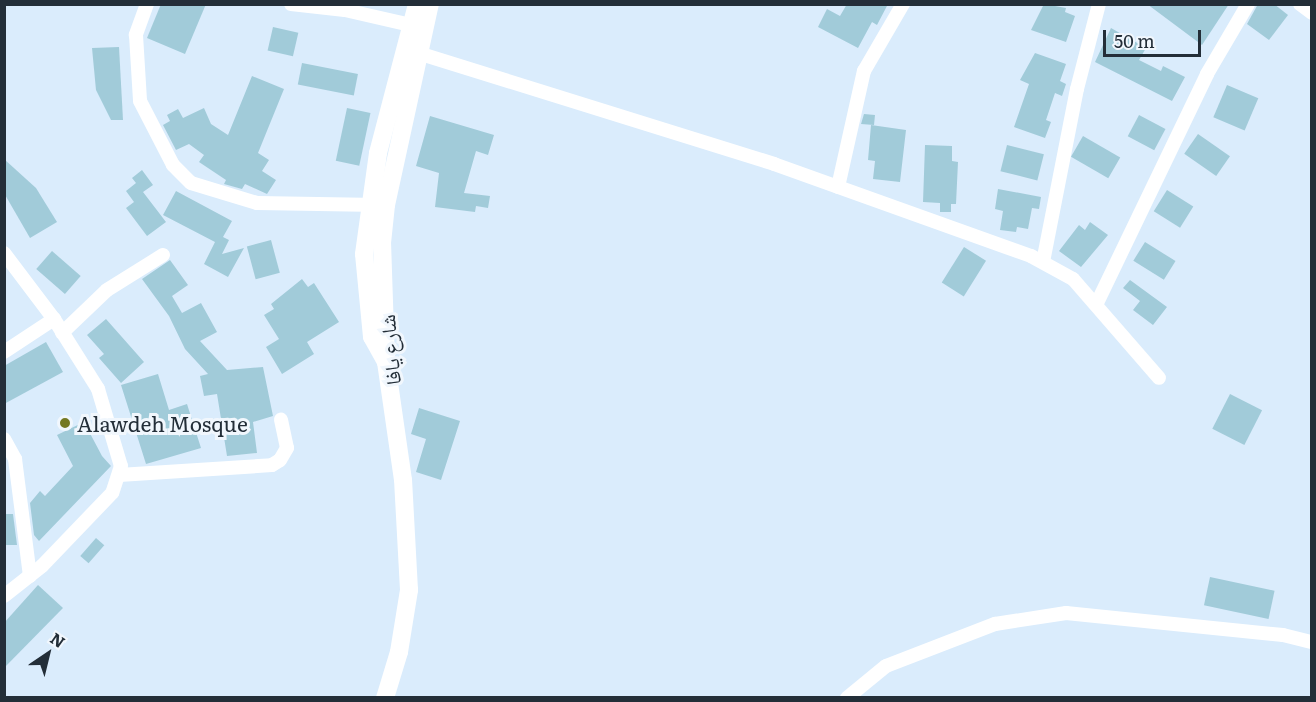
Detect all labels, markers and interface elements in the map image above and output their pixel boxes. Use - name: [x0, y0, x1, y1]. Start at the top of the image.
- scale bar: [1106, 18, 1204, 56]
- text: 50 m: [1114, 27, 1155, 54]
- street label: شارع يافا: [373, 314, 405, 386]
- place label: Alawdeh Mosque: [77, 410, 248, 436]
- marker: Alawdeh Mosque: [58, 416, 72, 430]
- north arrow: [18, 624, 78, 684]
- text: N: [46, 626, 71, 653]

